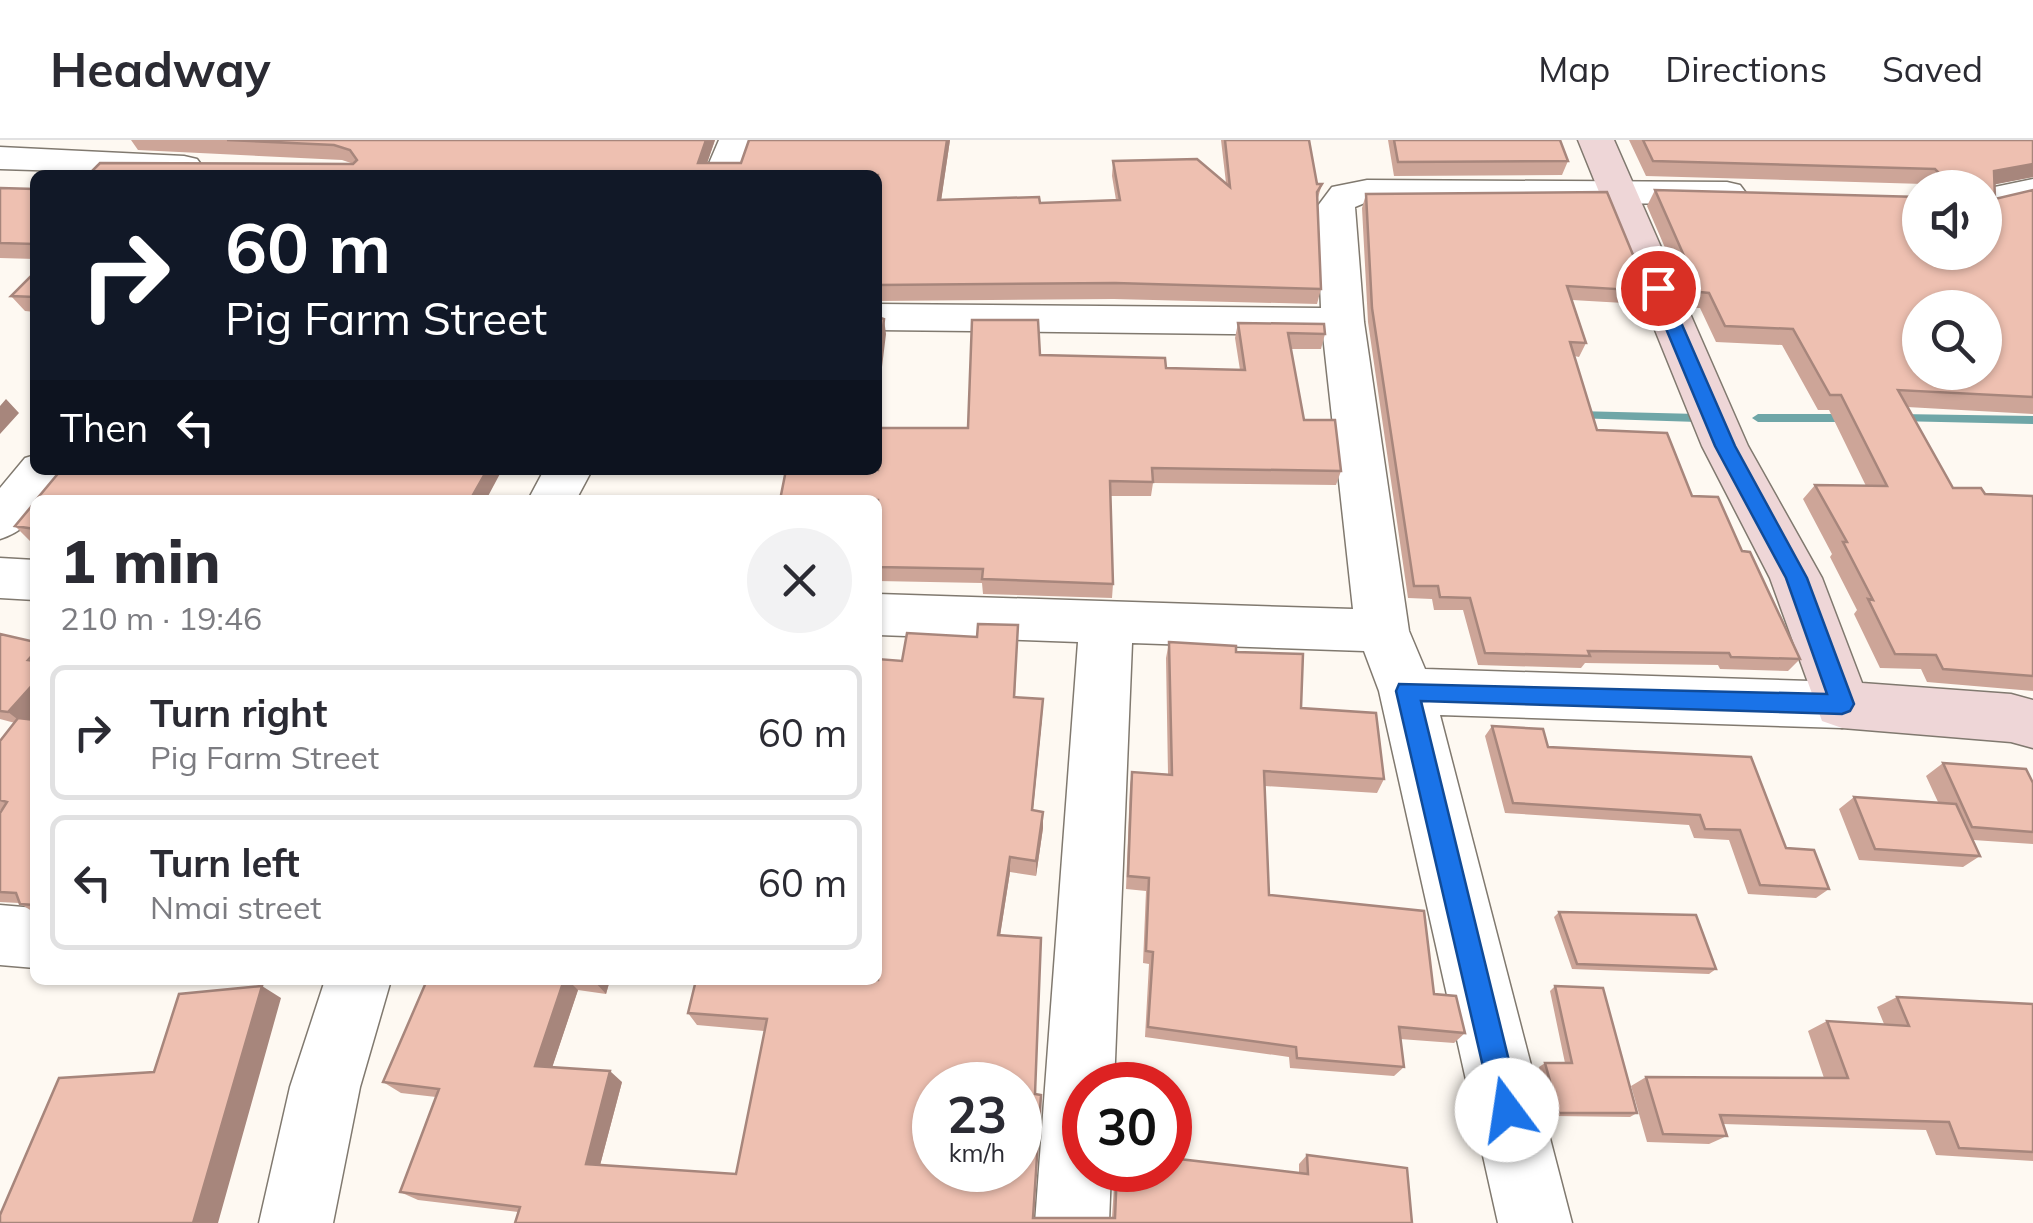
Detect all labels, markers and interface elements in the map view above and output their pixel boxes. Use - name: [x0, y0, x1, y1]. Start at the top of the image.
- text: Headway: [50, 39, 270, 99]
- text: Map: [1538, 47, 1610, 91]
- text: Directions: [1665, 47, 1827, 91]
- text: Saved: [1882, 47, 1983, 91]
- map controls: [1902, 170, 2002, 390]
- button: sound: [1902, 170, 2002, 270]
- text: 60 m: [225, 203, 391, 291]
- icon: right: [60, 210, 190, 340]
- pin: [1616, 246, 1701, 331]
- icon: arrive: [1631, 261, 1686, 316]
- text: Pig Farm Street: [225, 290, 547, 346]
- button: search: [1902, 290, 2002, 390]
- icon: left: [168, 400, 223, 455]
- text: Then: [60, 404, 148, 452]
- text: 1 min: [60, 523, 221, 598]
- button: close: [747, 528, 852, 633]
- text: 210 m · 19:46: [60, 598, 262, 638]
- text: Turn right: [150, 689, 327, 737]
- icon: right: [65, 705, 120, 760]
- text: 60 m: [758, 709, 847, 757]
- text: Pig Farm Street: [150, 737, 379, 777]
- text: Turn left: [150, 839, 300, 887]
- icon: left: [65, 855, 120, 910]
- text: 60 m: [758, 859, 847, 907]
- text: Nmai street: [150, 887, 322, 927]
- position arrow: [1455, 1058, 1559, 1162]
- speed limit sign: 30: [1062, 1062, 1192, 1192]
- text: 23: [947, 1083, 1007, 1146]
- text: km/h: [949, 1137, 1005, 1168]

